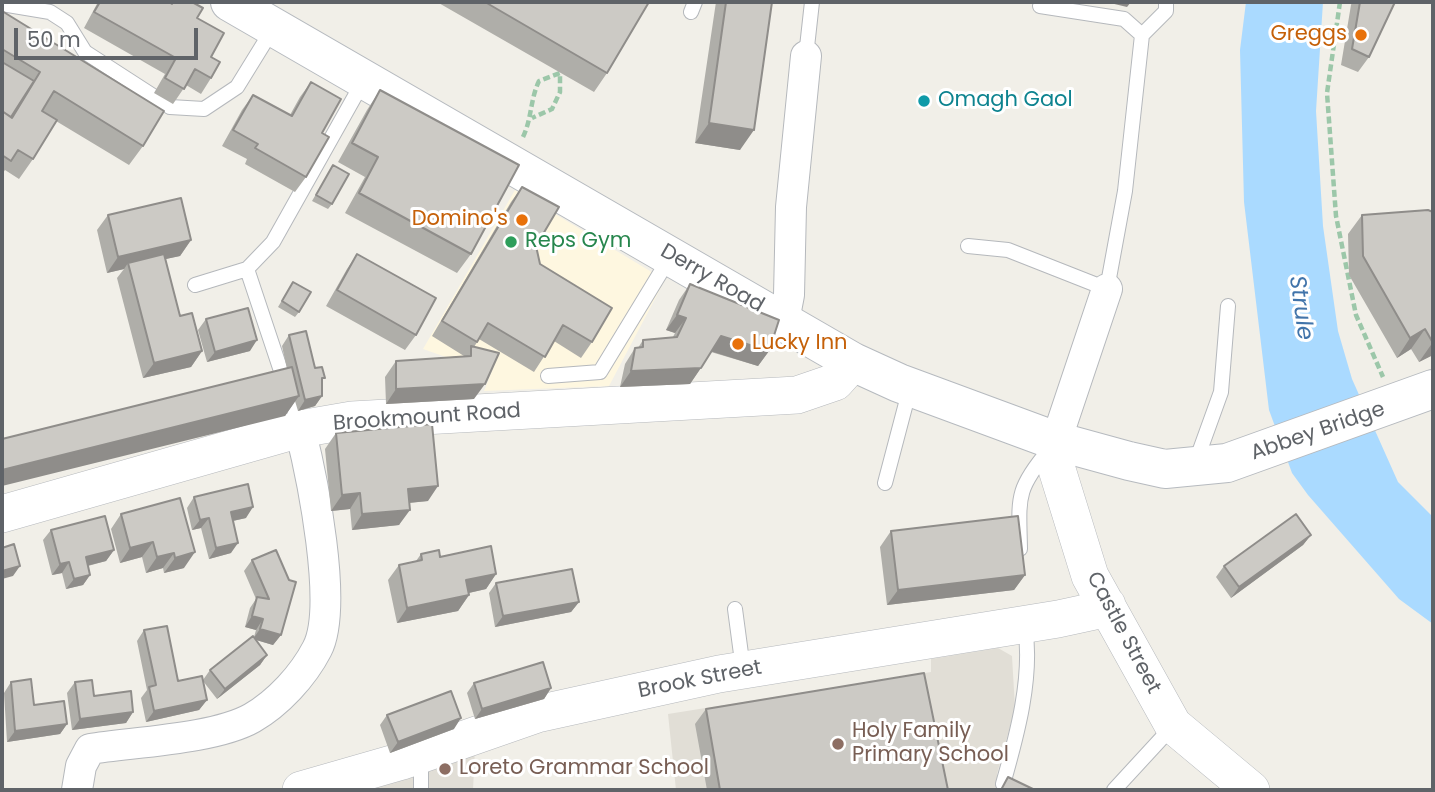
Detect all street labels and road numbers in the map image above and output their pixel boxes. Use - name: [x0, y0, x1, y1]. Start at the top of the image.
- street label: Derry Road: [656, 239, 768, 319]
- street label: Abbey Bridge: [1248, 397, 1388, 467]
- street label: Brookmount Road: [332, 399, 522, 437]
- street label: Castle Street: [1080, 568, 1166, 698]
- street label: Brook Street: [636, 656, 764, 704]

